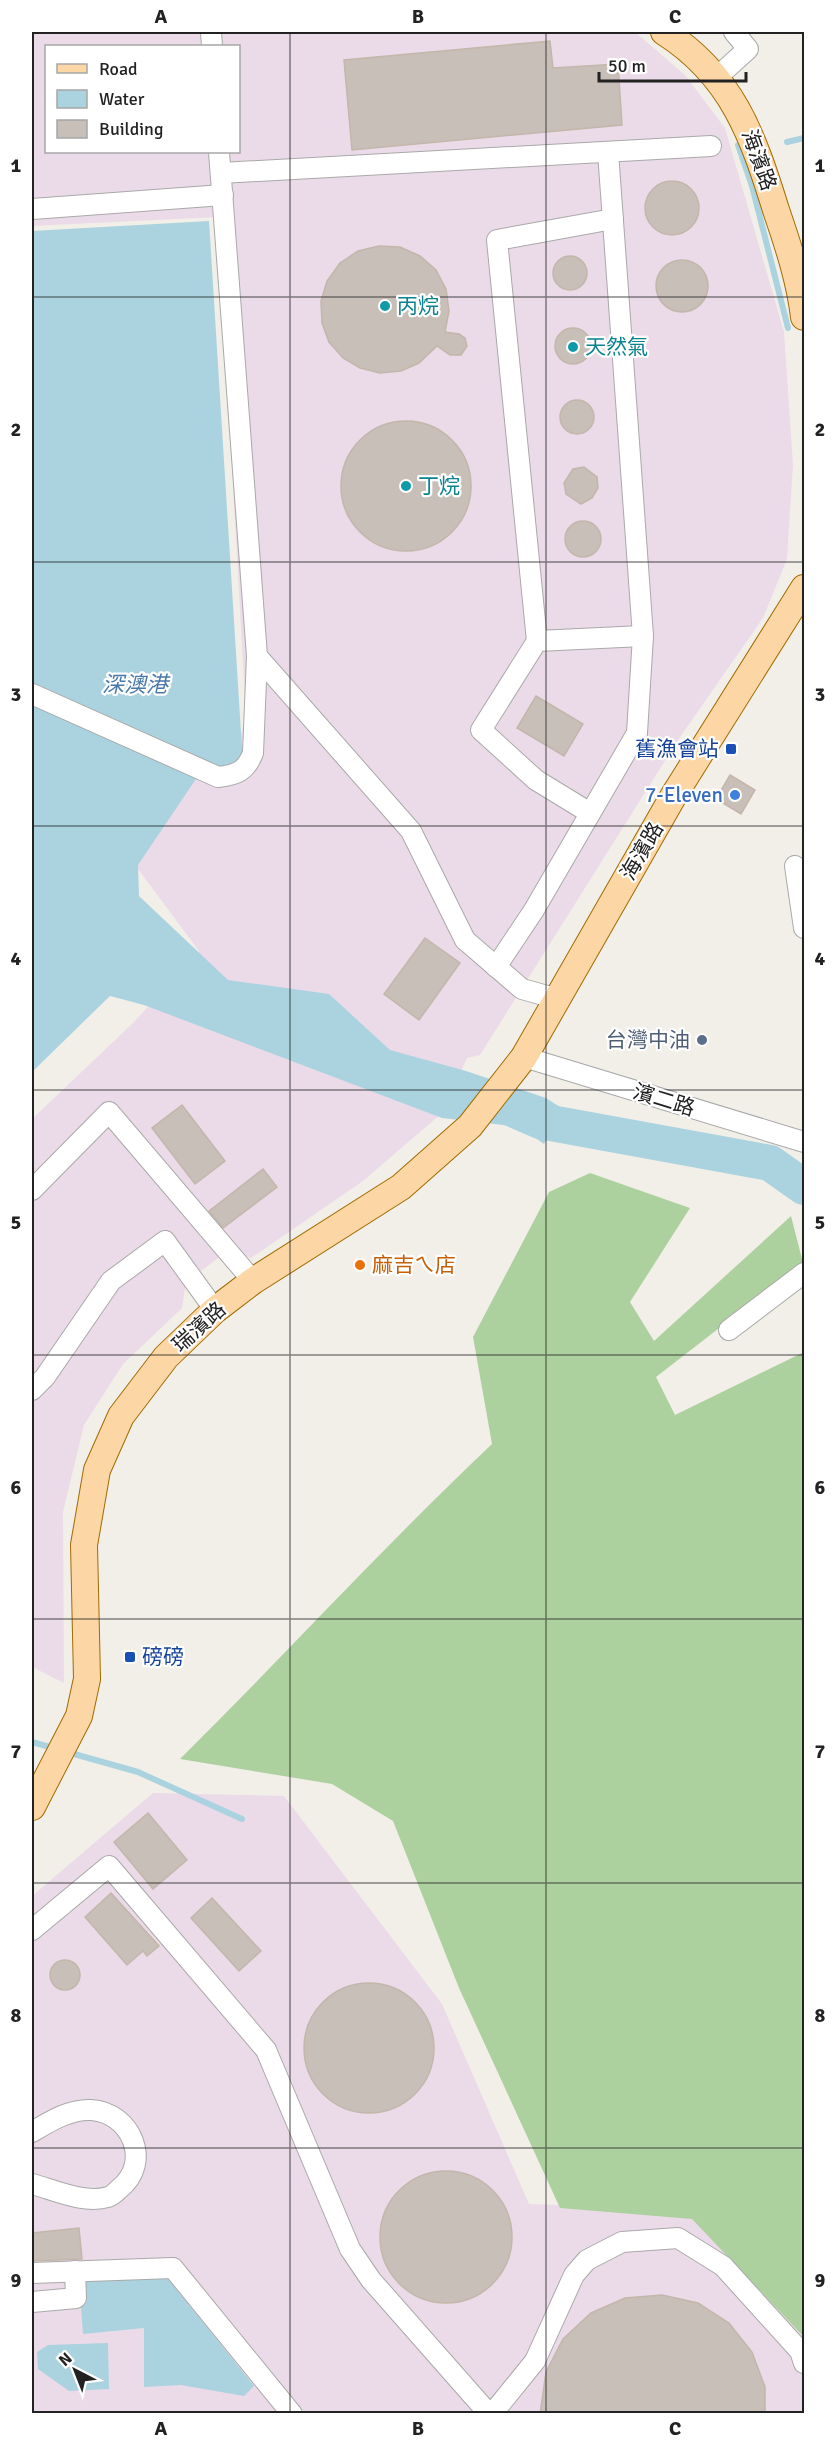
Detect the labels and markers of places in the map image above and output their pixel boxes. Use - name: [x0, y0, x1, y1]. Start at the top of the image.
- place label: 丙烷: [397, 293, 439, 319]
- marker: 丙烷: [378, 299, 392, 313]
- place label: 天然氣: [585, 334, 648, 360]
- marker: 天然氣: [566, 340, 580, 354]
- place label: 丁烷: [418, 473, 460, 499]
- marker: 丁烷: [399, 479, 413, 493]
- place label: 舊漁會站: [635, 736, 719, 762]
- marker: 舊漁會站: [724, 742, 738, 756]
- place label: 7-Eleven: [645, 782, 723, 808]
- marker: 7-Eleven: [728, 788, 742, 802]
- place label: 台灣中油: [606, 1027, 690, 1053]
- marker: 台灣中油: [695, 1033, 709, 1047]
- place label: 麻吉ㄟ店: [372, 1252, 456, 1278]
- marker: 麻吉ㄟ店: [353, 1258, 367, 1272]
- place label: 磅磅: [142, 1644, 184, 1670]
- marker: 磅磅: [123, 1650, 137, 1664]

